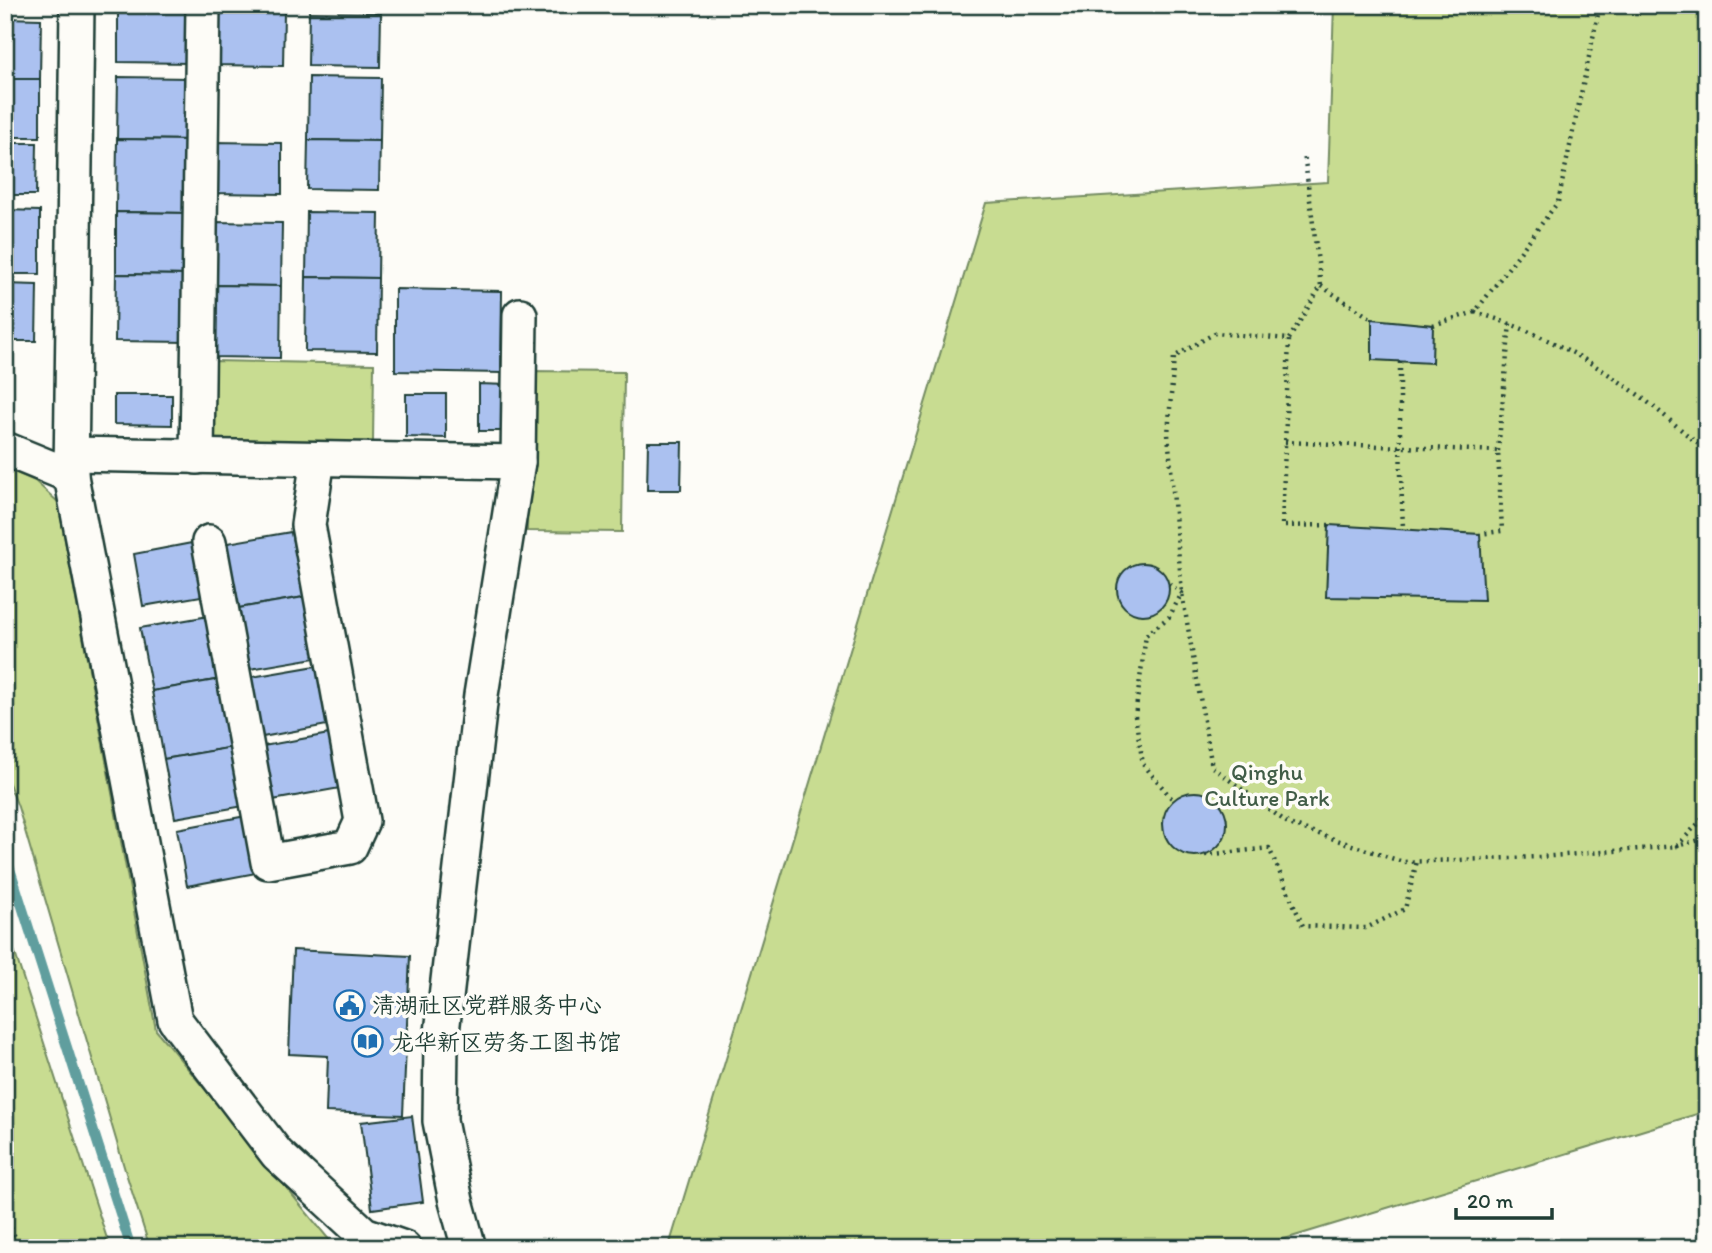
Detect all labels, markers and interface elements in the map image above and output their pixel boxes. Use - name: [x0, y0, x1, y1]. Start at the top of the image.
- park label: Qinghu Culture Park: [1204, 758, 1330, 812]
- public building icon: 清湖社区党群服务中心: [332, 988, 366, 1022]
- place label: 清湖社区党群服务中心: [372, 991, 602, 1019]
- library icon: 龙华新区劳务工图书馆: [351, 1025, 385, 1059]
- place label: 龙华新区劳务工图书馆: [391, 1028, 621, 1056]
- scale bar: [1456, 1176, 1553, 1220]
- text: 20 m: [1467, 1188, 1514, 1213]

